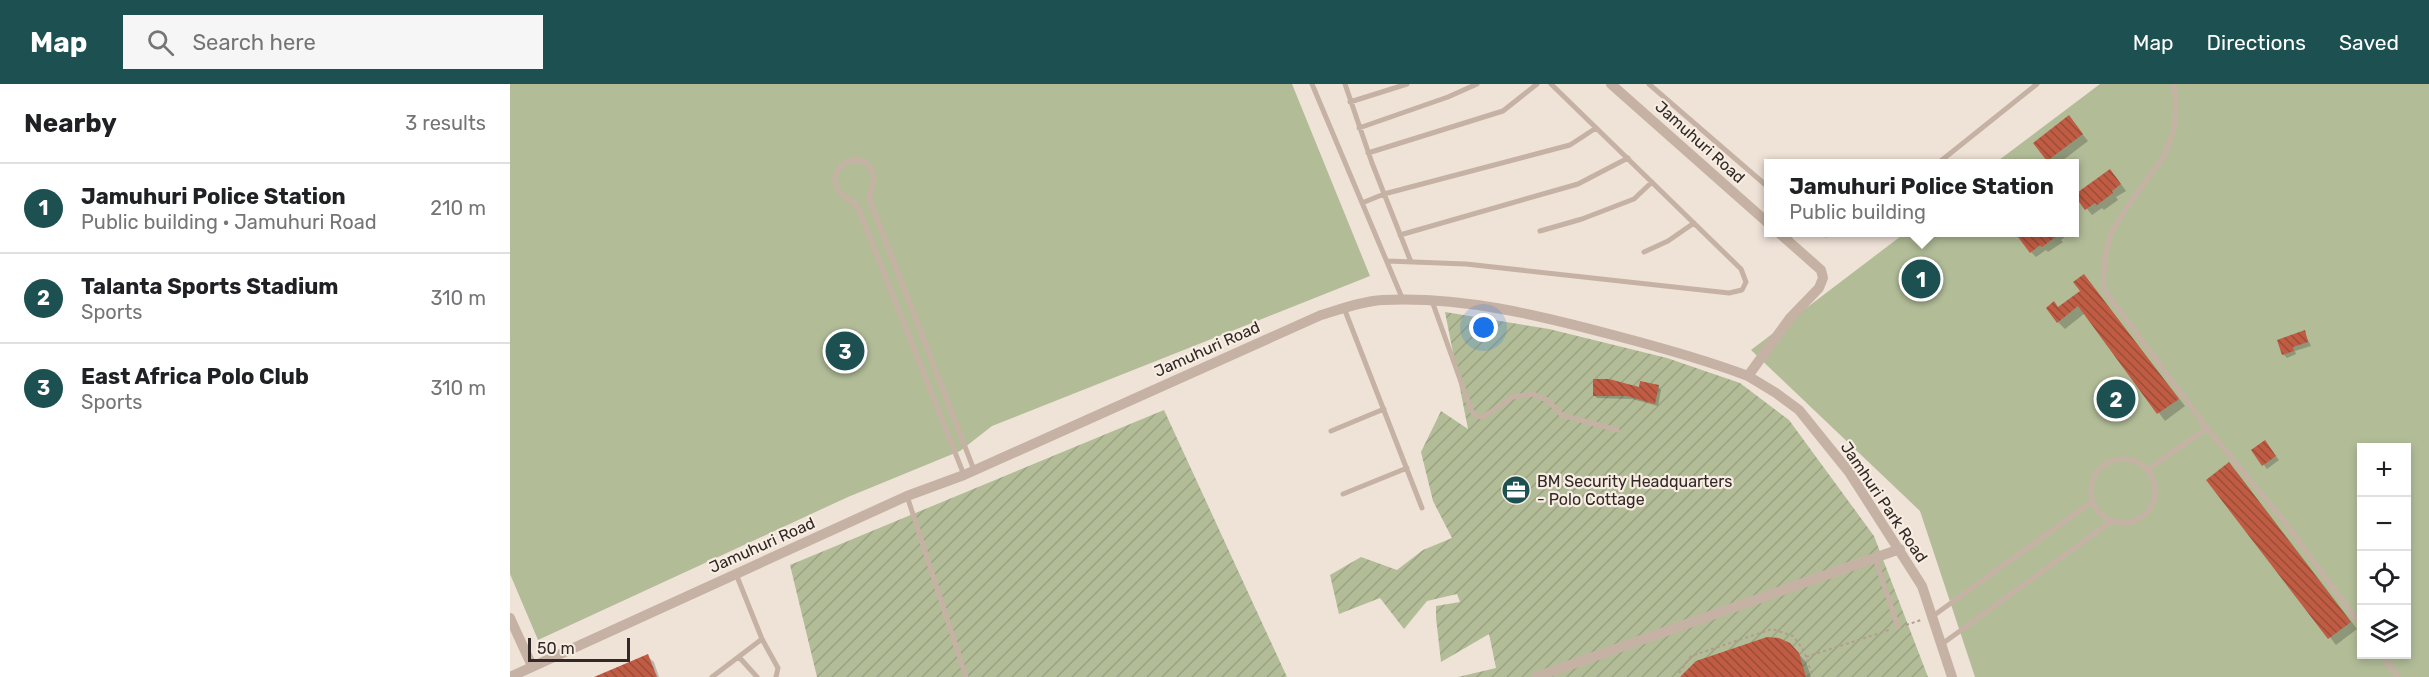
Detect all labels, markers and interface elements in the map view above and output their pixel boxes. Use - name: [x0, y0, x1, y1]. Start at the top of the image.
- search box: [123, 15, 543, 69]
- text: Map: [30, 26, 87, 59]
- icon: search: [144, 26, 177, 59]
- text: Search here: [192, 29, 316, 56]
- text: Map: [2133, 30, 2174, 55]
- text: Directions: [2207, 30, 2306, 55]
- text: Saved: [2339, 30, 2399, 55]
- street label: Jamuhuri Road: [1651, 97, 1749, 187]
- text: Nearby: [24, 108, 117, 139]
- text: 3 results: [405, 111, 486, 135]
- popup: [1764, 159, 2079, 237]
- text: Jamuhuri Police Station: [1789, 173, 2054, 200]
- text: Jamuhuri Police Station: [81, 183, 346, 210]
- text: 1: [39, 196, 48, 220]
- text: 210 m: [430, 196, 486, 220]
- text: Public building: [1789, 200, 1926, 224]
- text: Public building · Jamuhuri Road: [81, 210, 377, 234]
- pin: 1: [1902, 256, 1940, 302]
- text: Talanta Sports Stadium: [81, 273, 338, 300]
- text: 2: [37, 286, 50, 310]
- text: 310 m: [430, 286, 486, 310]
- text: Sports: [81, 300, 142, 324]
- your location: [1469, 313, 1498, 342]
- street label: Jamuhuri Road: [1151, 317, 1263, 381]
- pin: 3: [826, 328, 864, 374]
- text: East Africa Polo Club: [81, 363, 309, 390]
- text: 3: [37, 376, 50, 400]
- text: 310 m: [430, 376, 486, 400]
- pin: 2: [2096, 376, 2136, 422]
- text: Sports: [81, 390, 142, 414]
- street label: Jamhuri Park Road: [1837, 438, 1931, 566]
- map controls: [2357, 443, 2411, 659]
- button: +: [2357, 443, 2411, 497]
- place label: BM Security Headquarters - Polo Cottage: [1537, 472, 1733, 509]
- office icon: BM Security Headquarters - Polo Cottage: [1500, 474, 1532, 506]
- button: −: [2357, 497, 2411, 551]
- street label: Jamuhuri Road: [706, 513, 818, 577]
- button: locate: [2357, 551, 2411, 605]
- button: layers: [2357, 605, 2411, 659]
- scale bar: [528, 635, 630, 662]
- text: 50 m: [537, 639, 575, 658]

